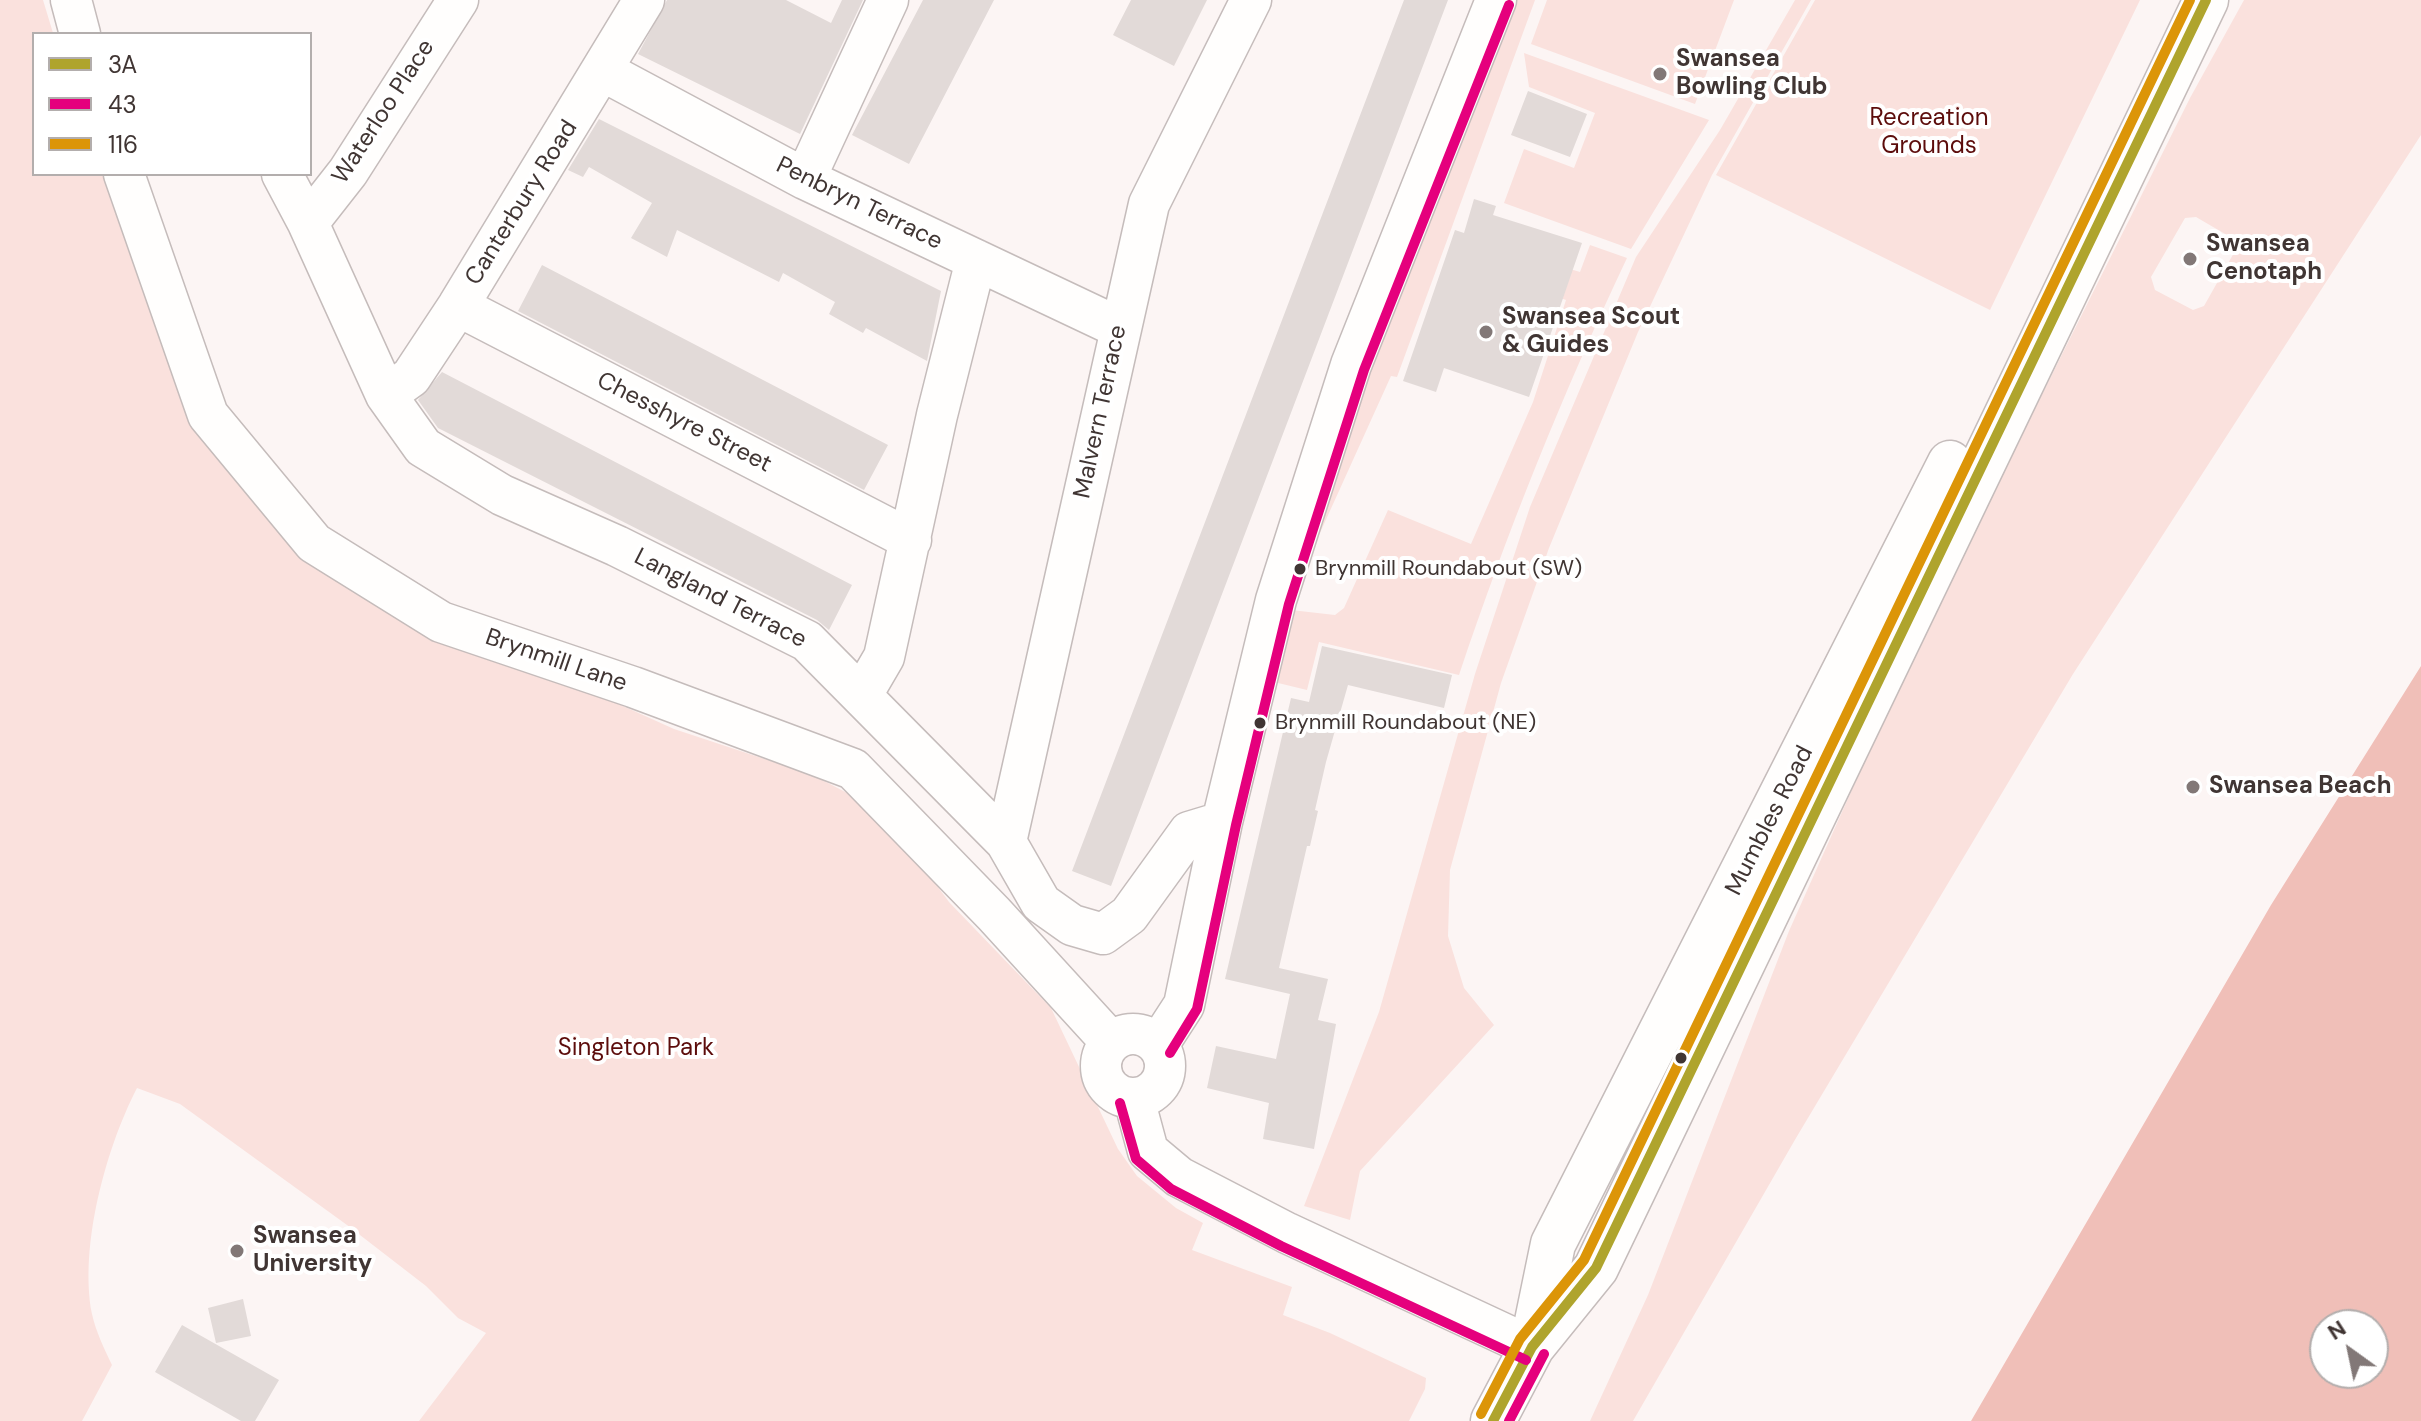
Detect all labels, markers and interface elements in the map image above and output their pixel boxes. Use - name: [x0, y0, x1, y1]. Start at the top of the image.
- legend: [32, 32, 312, 176]
- street label: Waterloo Place: [327, 34, 441, 190]
- place label: Swansea Bowling Club: [1676, 46, 1828, 102]
- text: 3A: [108, 49, 137, 80]
- marker: Swansea Bowling Club: [1651, 65, 1669, 83]
- text: 43: [108, 89, 137, 120]
- park label: Recreation Grounds: [1870, 105, 1988, 161]
- street label: Canterbury Road: [460, 115, 584, 291]
- text: 116: [108, 129, 138, 160]
- street label: Penbryn Terrace: [771, 151, 947, 257]
- place label: Swansea Cenotaph: [2206, 231, 2322, 287]
- marker: Swansea Cenotaph: [2181, 250, 2199, 268]
- place label: Swansea Scout & Guides: [1502, 304, 1680, 360]
- street label: Malvern Terrace: [1069, 323, 1133, 501]
- marker: Swansea Scout & Guides: [1477, 323, 1495, 341]
- street label: Chesshyre Street: [592, 367, 776, 479]
- street label: Langland Terrace: [629, 543, 811, 655]
- place label: Brynmill Roundabout (SW): [1315, 556, 1582, 582]
- marker: Brynmill Roundabout (SW): [1292, 561, 1308, 577]
- street label: Brynmill Lane: [481, 623, 631, 699]
- place label: Brynmill Roundabout (NE): [1275, 710, 1536, 736]
- marker: Brynmill Roundabout (NE): [1252, 715, 1268, 731]
- street label: Mumbles Road: [1720, 742, 1820, 900]
- place label: Swansea Beach: [2209, 773, 2392, 801]
- marker: Swansea Beach: [2184, 778, 2202, 796]
- park label: Singleton Park: [558, 1035, 714, 1063]
- unlabelled marker: [1673, 1050, 1689, 1066]
- place label: Swansea University: [253, 1223, 372, 1279]
- marker: Swansea University: [228, 1242, 246, 1260]
- north arrow: [2309, 1309, 2389, 1389]
- text: N: [2322, 1314, 2351, 1347]

